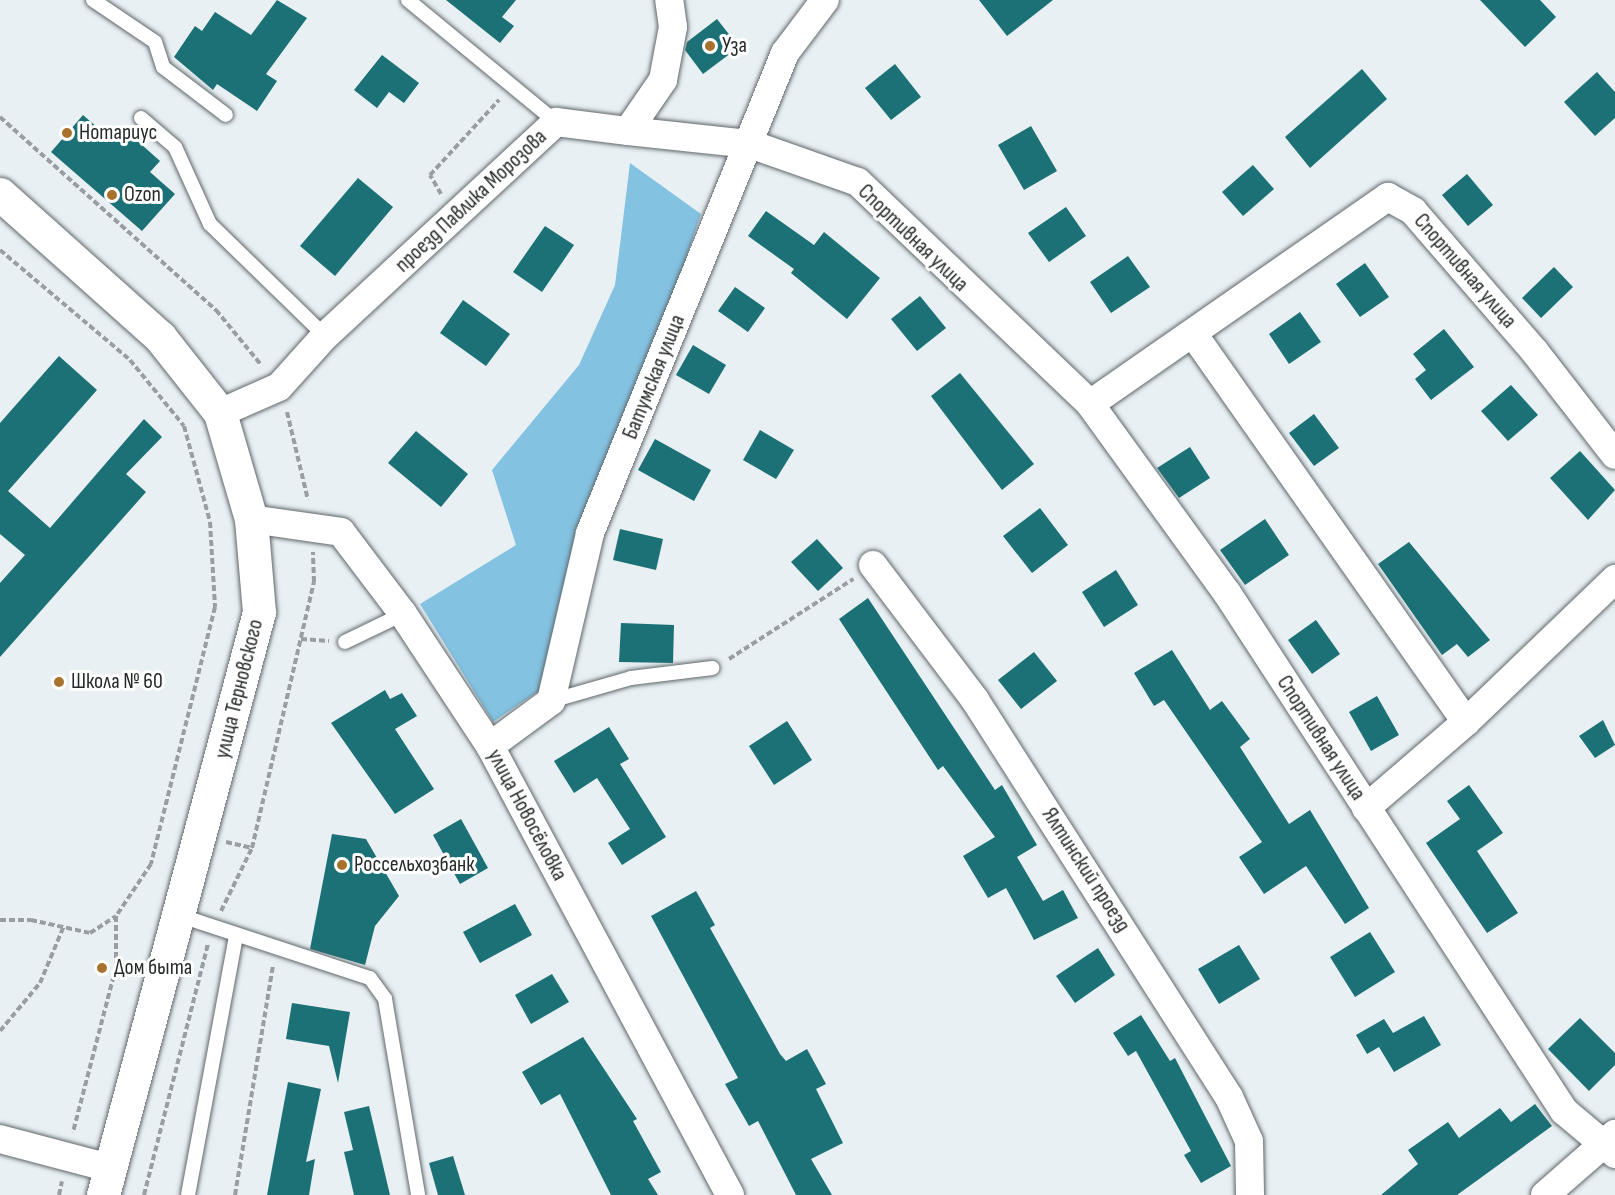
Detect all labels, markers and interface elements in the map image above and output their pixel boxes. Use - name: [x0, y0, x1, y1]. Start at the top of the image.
- place label: Уза: [722, 33, 747, 59]
- marker: Уза: [703, 39, 717, 53]
- place label: Нотариус: [79, 120, 157, 146]
- street label: проезд Павлика Морозова: [390, 124, 552, 278]
- marker: Нотариус: [60, 126, 74, 140]
- street label: Спортивная улица: [852, 179, 974, 297]
- place label: Ozon: [124, 182, 161, 208]
- marker: Ozon: [105, 188, 119, 202]
- street label: Спортивная улица: [1408, 208, 1522, 334]
- street label: Батумская улица: [617, 311, 691, 443]
- street label: улица Терновского: [209, 617, 269, 761]
- place label: Школа № 60: [71, 669, 163, 695]
- street label: Спортивная улица: [1271, 671, 1371, 805]
- marker: Школа № 60: [52, 675, 66, 689]
- street label: улица Новосёловка: [481, 745, 573, 885]
- street label: Ялтинский проезд: [1036, 803, 1136, 937]
- place label: Россельхозбанк: [354, 852, 475, 878]
- marker: Россельхозбанк: [335, 858, 349, 872]
- place label: Дом быта: [114, 955, 192, 981]
- marker: Дом быта: [95, 961, 109, 975]

